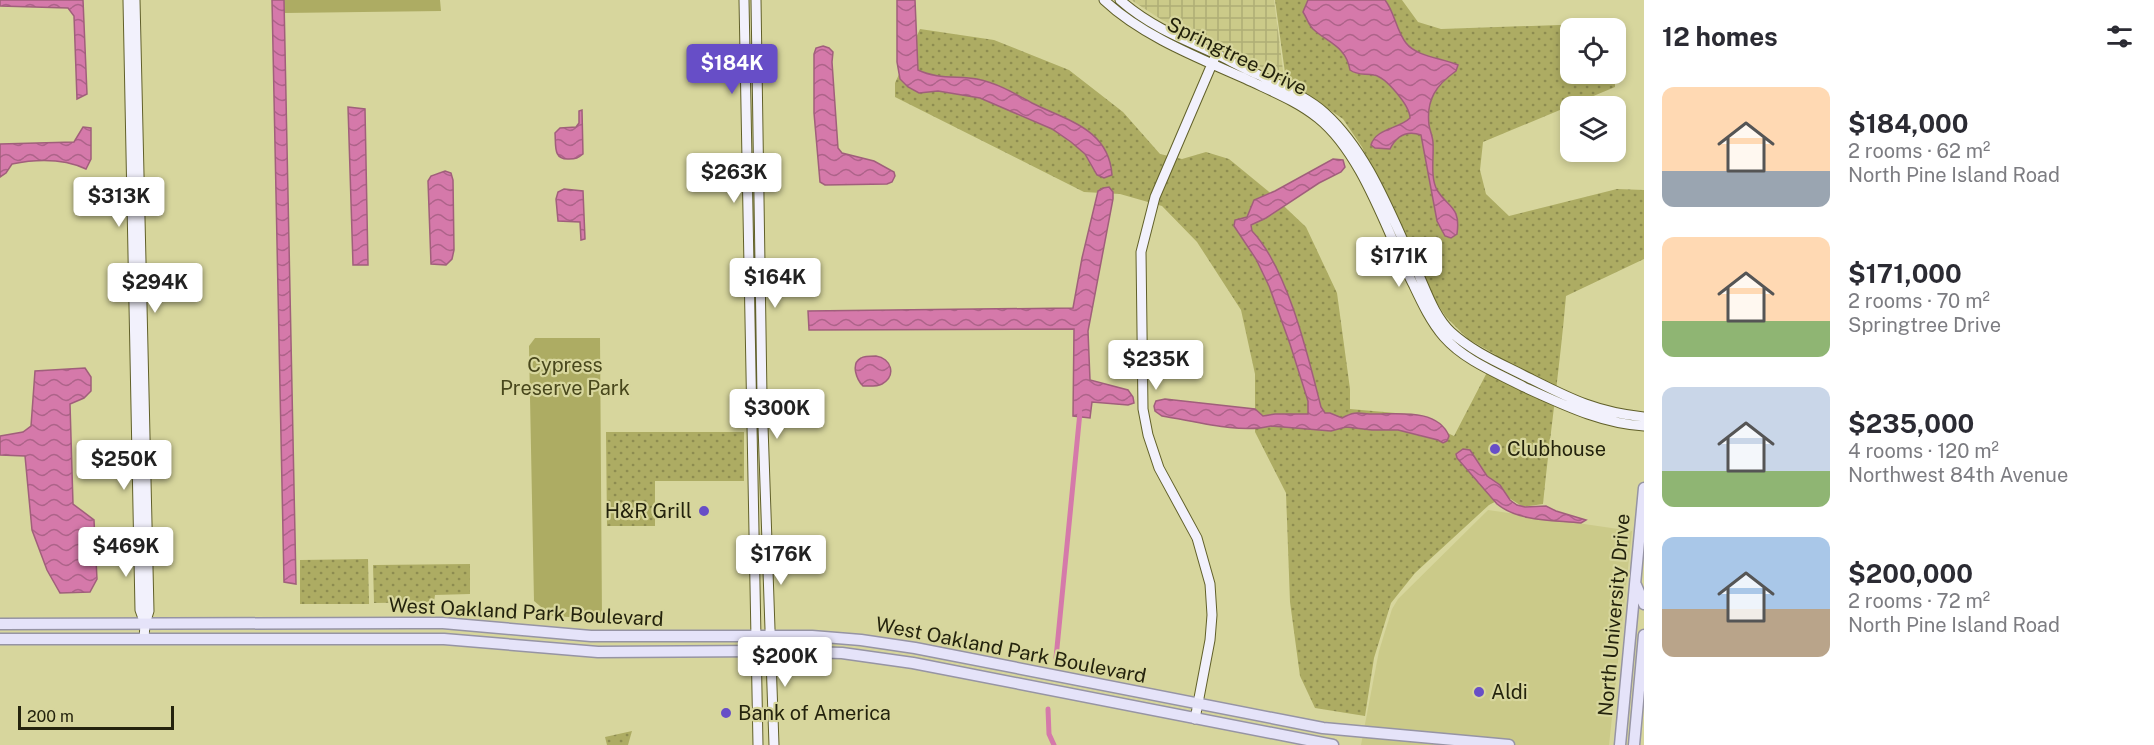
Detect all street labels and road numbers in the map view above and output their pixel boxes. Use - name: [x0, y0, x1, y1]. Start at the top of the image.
- street label: Springtree Drive: [1163, 12, 1311, 100]
- street label: North University Drive: [1593, 513, 1635, 717]
- street label: West Oakland Park Boulevard: [388, 593, 664, 631]
- street label: West Oakland Park Boulevard: [874, 612, 1148, 688]

